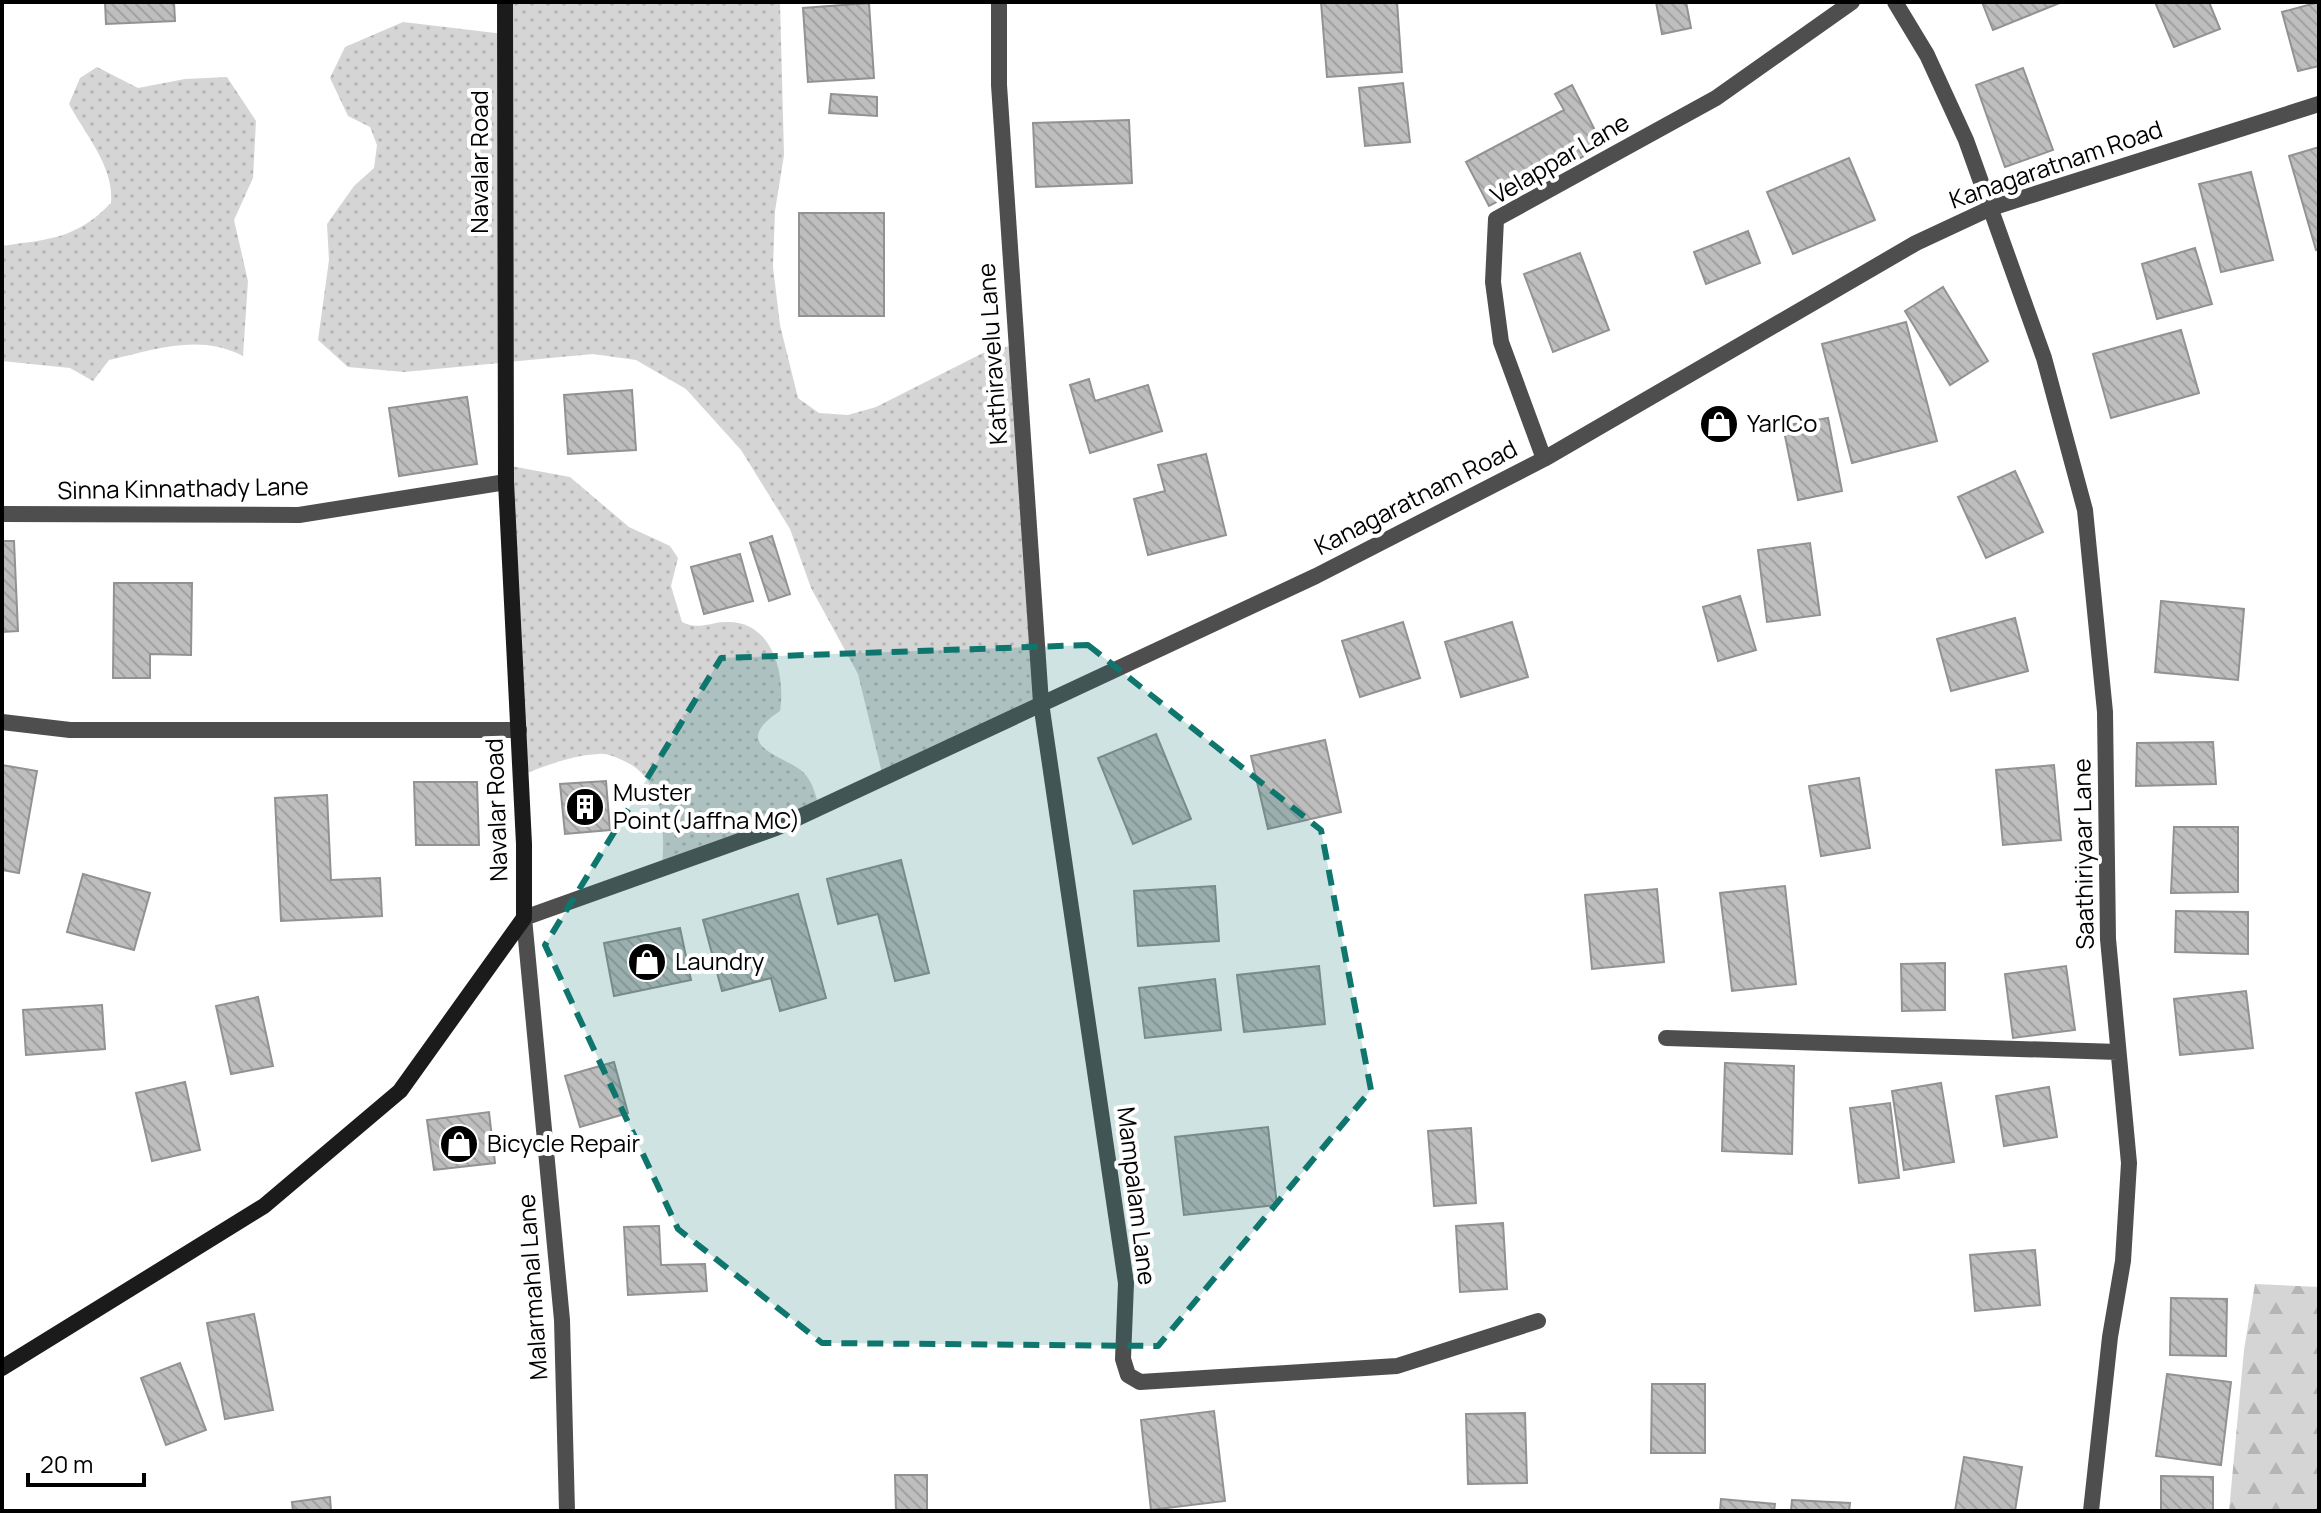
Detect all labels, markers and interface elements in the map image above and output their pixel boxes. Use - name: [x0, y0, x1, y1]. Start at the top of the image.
- street label: Navalar Road: [462, 90, 495, 234]
- street label: Velappar Lane: [1484, 105, 1635, 211]
- street label: Kanagaratnam Road: [1945, 112, 2167, 216]
- street label: Kathiravelu Lane: [969, 262, 1014, 446]
- shop icon: YarlCo: [1698, 403, 1740, 445]
- place label: YarlCo: [1747, 406, 1817, 439]
- street label: Kanagaratnam Road: [1308, 431, 1522, 562]
- street label: Sinna Kinnathady Lane: [57, 469, 309, 506]
- street label: Navalar Road: [477, 738, 514, 882]
- street label: Saathiriyaar Lane: [2064, 758, 2101, 950]
- place label: Muster Point(Jaffna MC): [613, 775, 800, 836]
- building icon: Muster Point(Jaffna MC): [564, 786, 606, 828]
- shop icon: Laundry: [626, 941, 668, 983]
- place label: Laundry: [675, 944, 765, 977]
- street label: Mampalam Lane: [1110, 1105, 1165, 1287]
- shop icon: Bicycle Repair: [438, 1123, 480, 1165]
- place label: Bicycle Repair: [487, 1126, 641, 1159]
- street label: Malarmahal Lane: [509, 1193, 554, 1381]
- scale bar: [28, 1437, 144, 1487]
- text: 20 m: [40, 1447, 93, 1480]

